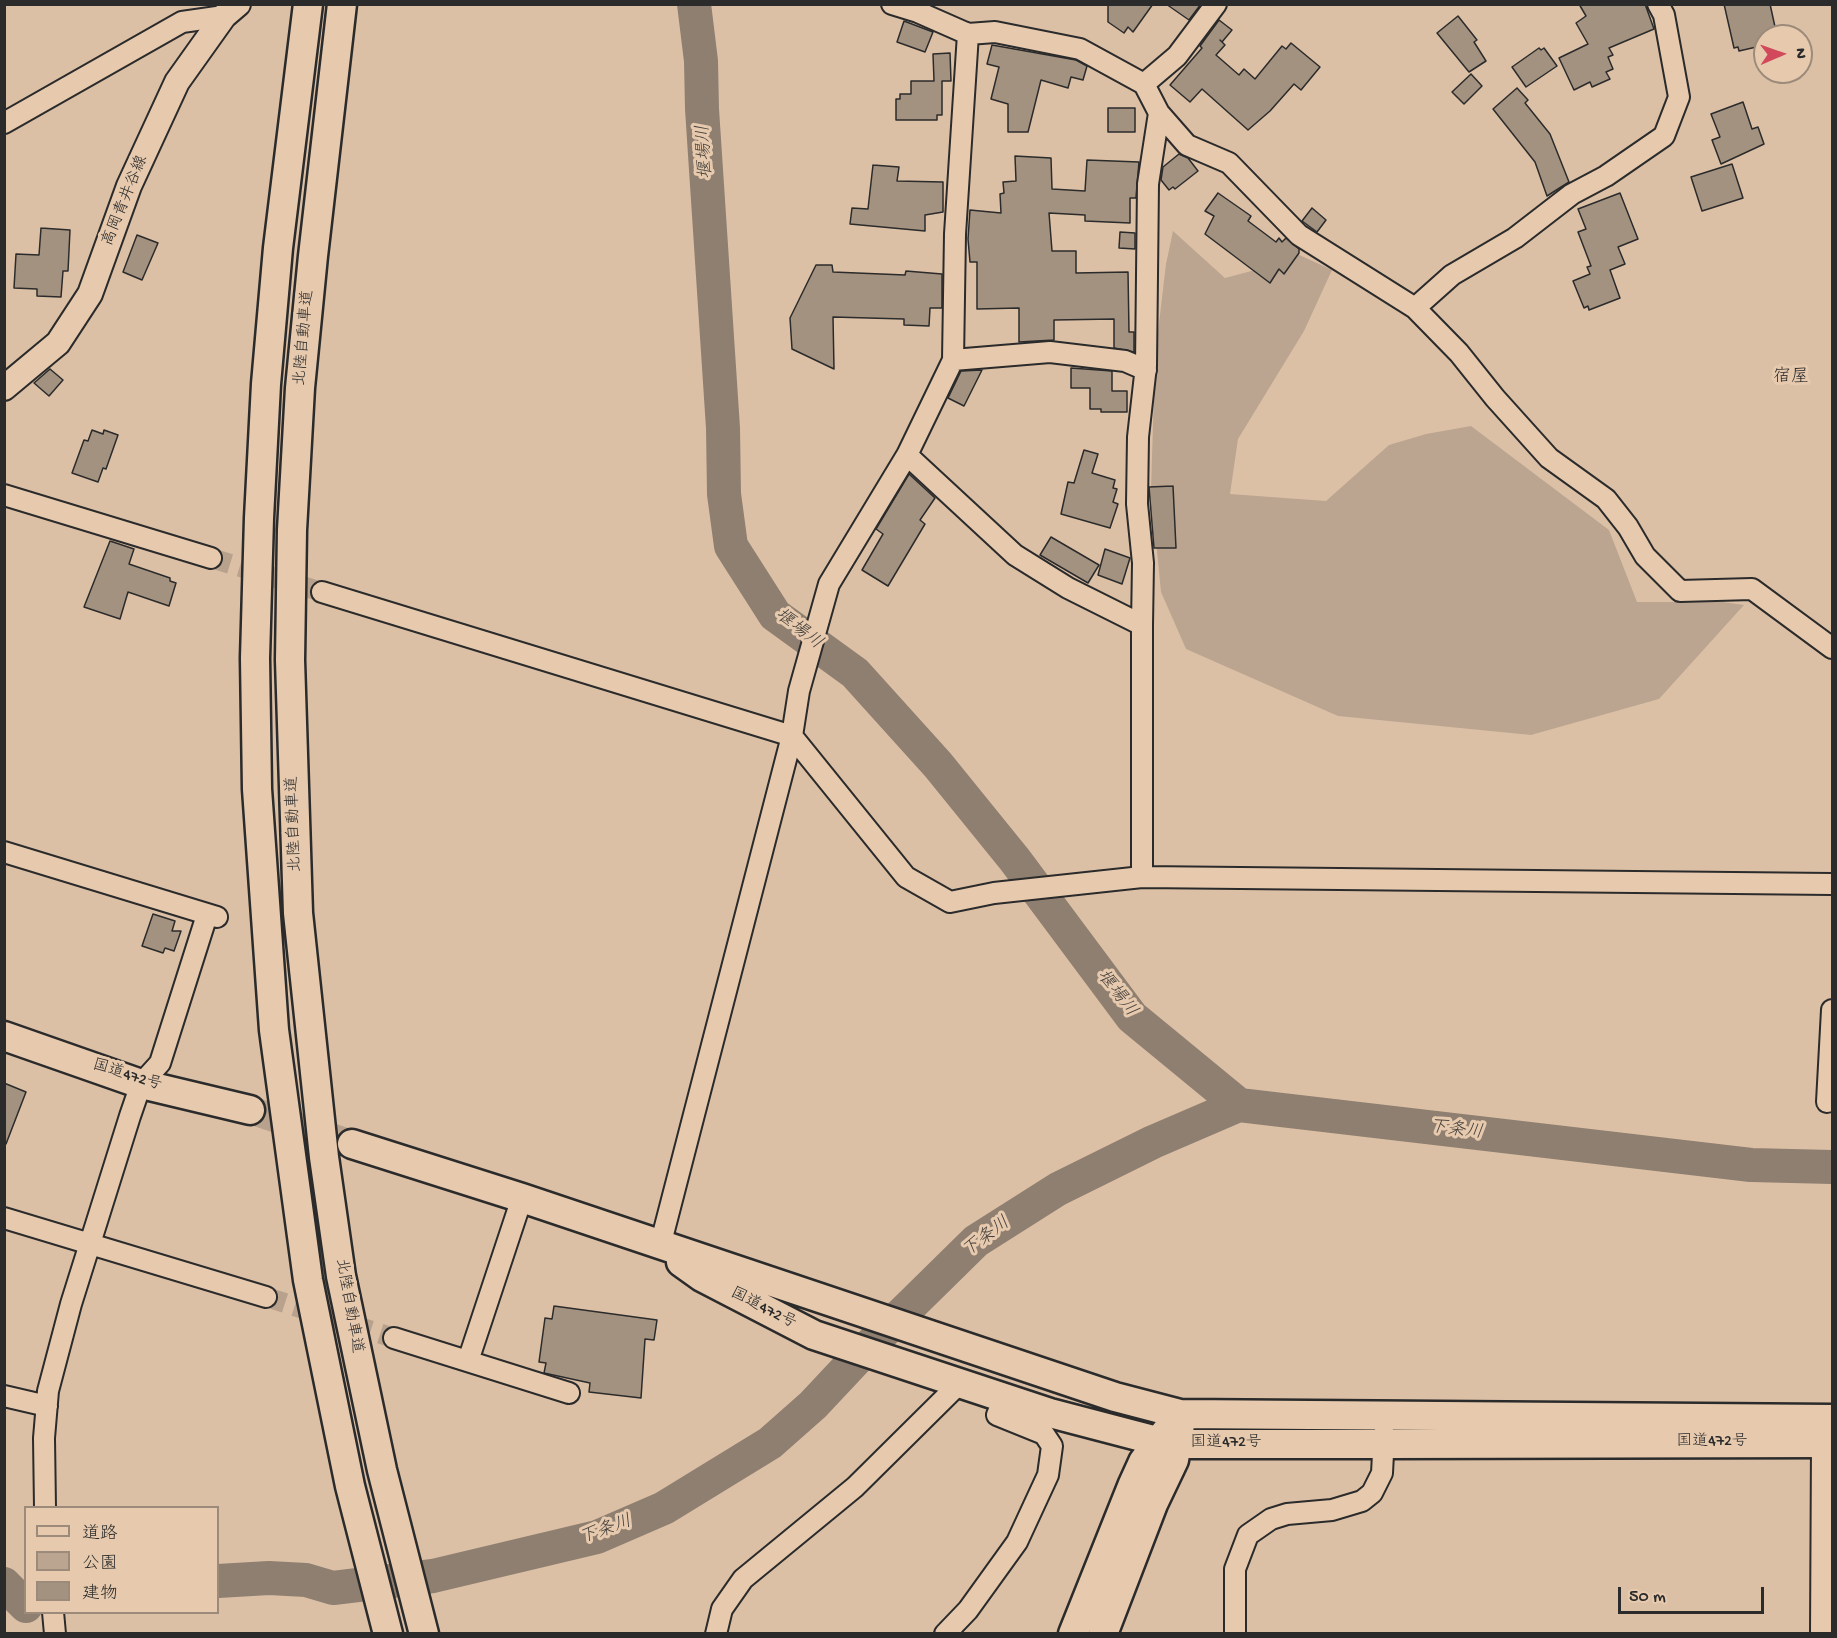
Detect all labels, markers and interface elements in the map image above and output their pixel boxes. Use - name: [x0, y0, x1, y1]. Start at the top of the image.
- north arrow: [1753, 24, 1813, 84]
- text: N: [1790, 48, 1809, 59]
- water label: 堰場川: [694, 124, 718, 180]
- street label: 高岡青井谷線: [99, 153, 153, 249]
- street label: 北陸自動車道: [291, 289, 319, 387]
- district label: 宿屋: [1773, 367, 1809, 389]
- water label: 堰場川: [770, 605, 826, 655]
- street label: 北陸自動車道: [284, 776, 306, 872]
- water label: 堰場川: [1091, 966, 1141, 1022]
- street label: 国道472号: [90, 1056, 164, 1096]
- water label: 下条川: [1428, 1117, 1484, 1145]
- water label: 下条川: [959, 1213, 1015, 1263]
- street label: 北陸自動車道: [330, 1257, 366, 1355]
- street label: 国道472号: [727, 1284, 799, 1334]
- street label: 国道472号: [1676, 1433, 1748, 1453]
- street label: 国道472号: [1190, 1434, 1262, 1454]
- legend: [24, 1506, 219, 1614]
- water label: 下条川: [577, 1512, 635, 1550]
- text: 道路: [82, 1524, 118, 1545]
- text: 公園: [82, 1554, 118, 1575]
- scale bar: [1621, 1575, 1766, 1613]
- text: 建物: [82, 1584, 118, 1605]
- text: 50 m: [1629, 1587, 1666, 1608]

